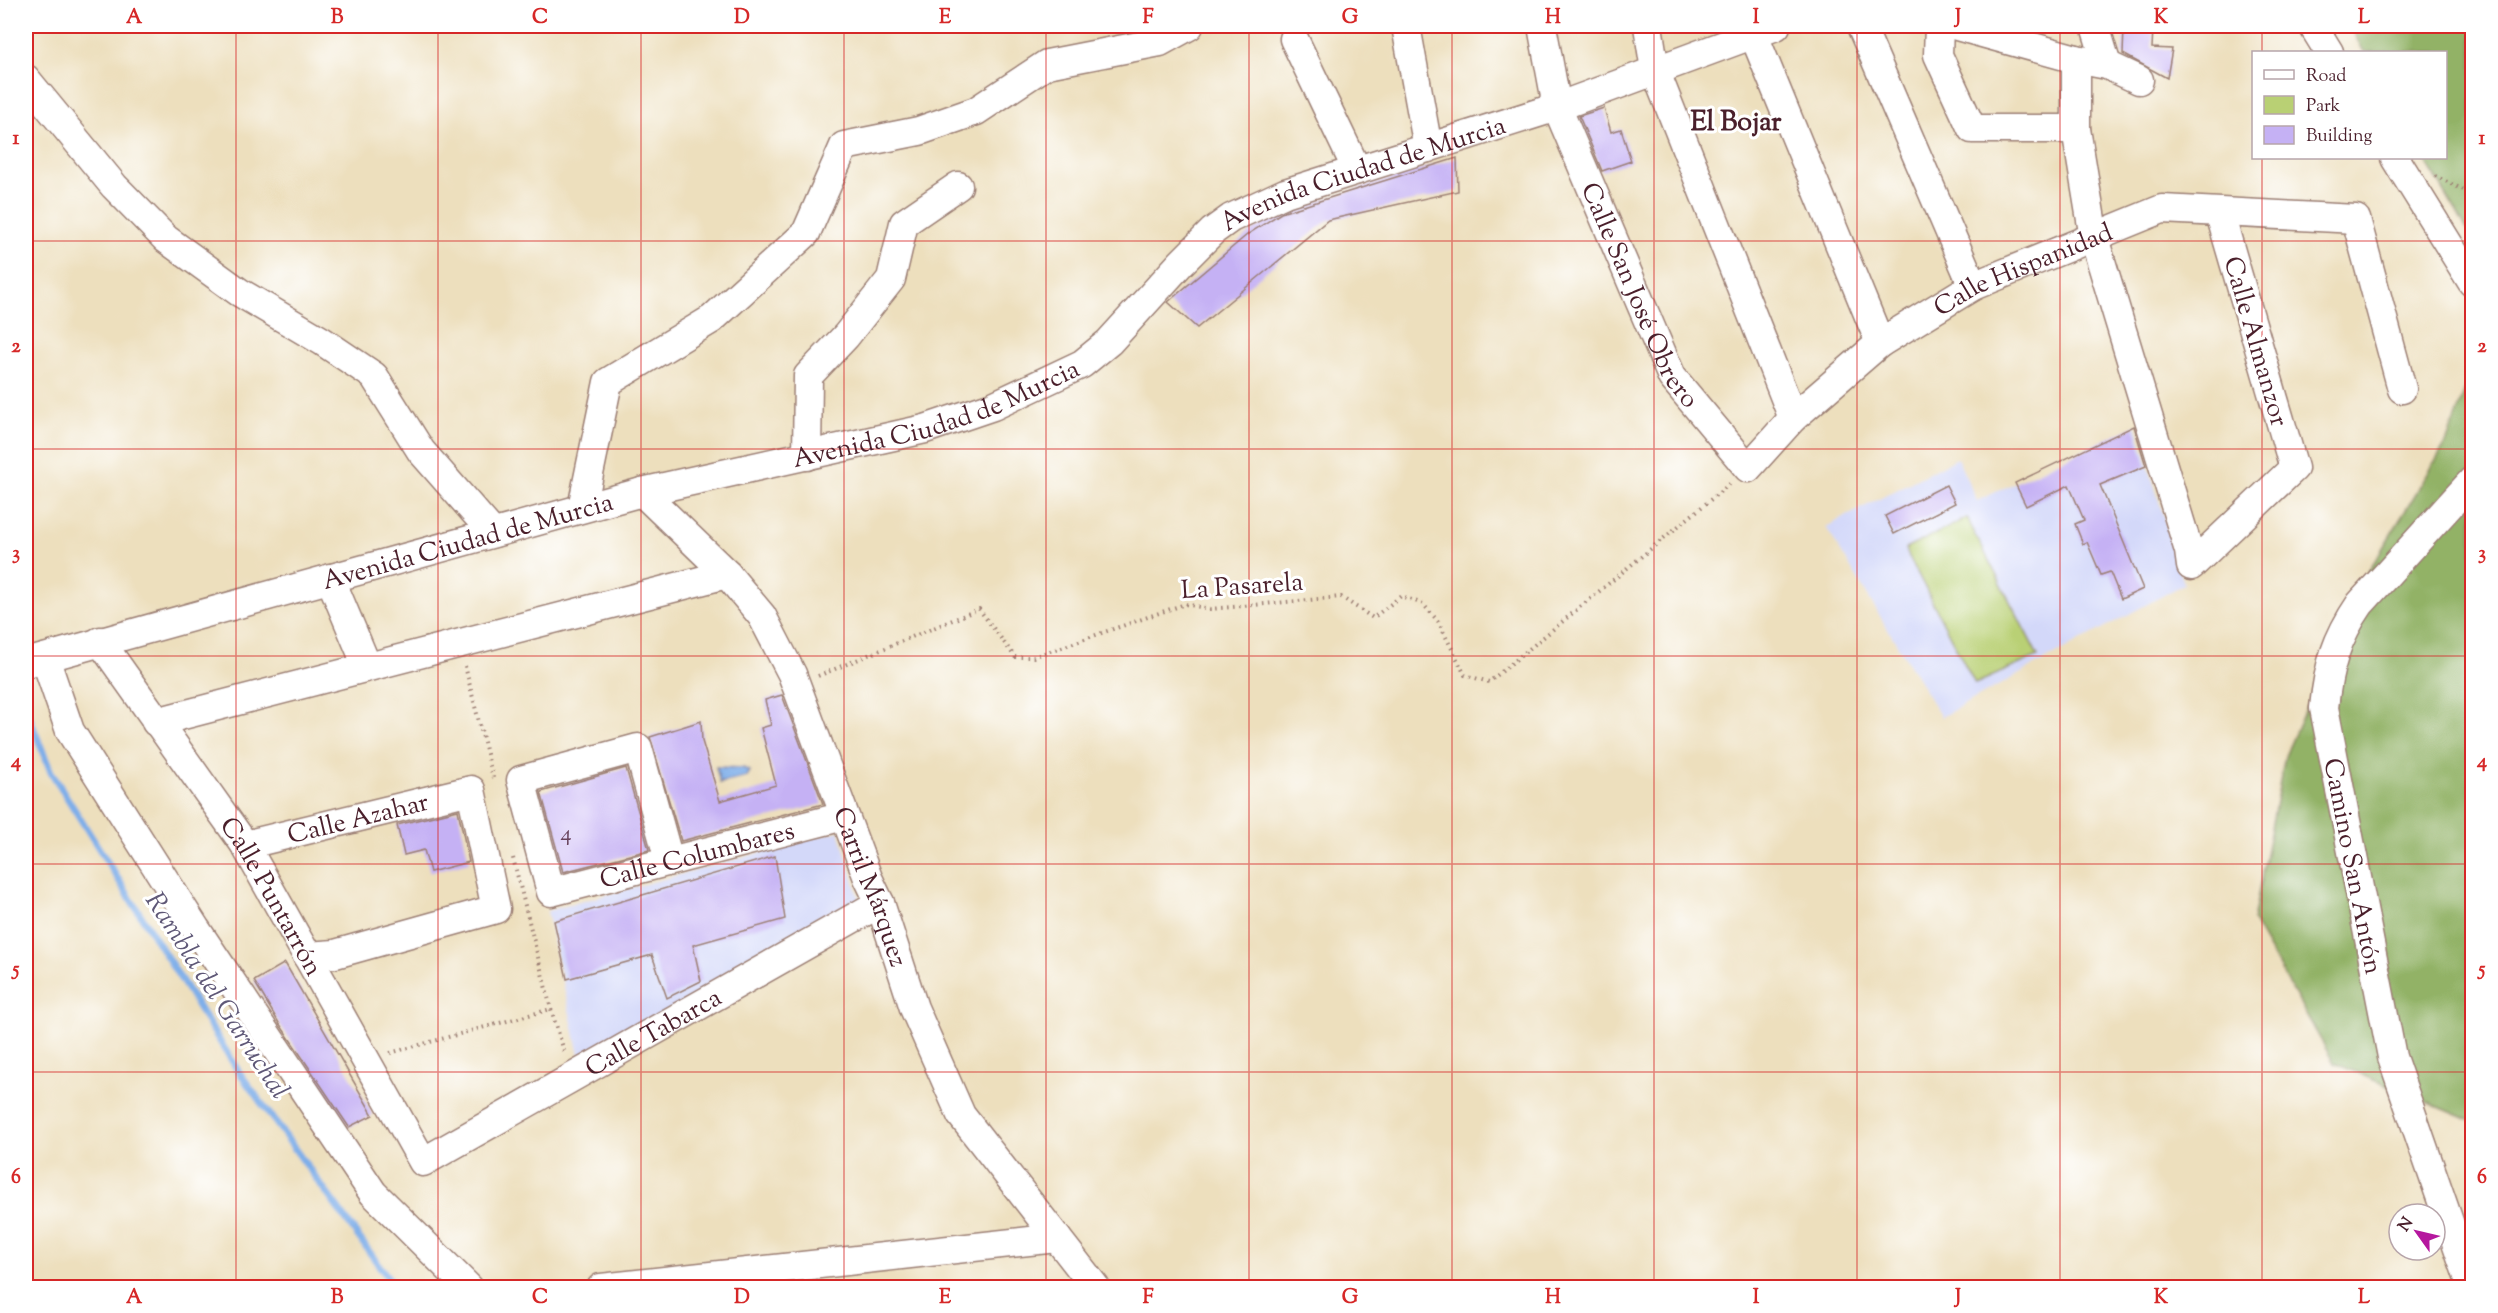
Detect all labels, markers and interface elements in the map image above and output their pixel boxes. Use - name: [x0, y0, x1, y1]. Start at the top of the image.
- text: A: [126, 4, 143, 33]
- text: B: [331, 4, 344, 33]
- text: C: [532, 4, 548, 33]
- text: D: [734, 4, 750, 33]
- text: E: [939, 4, 952, 33]
- text: F: [1142, 4, 1154, 33]
- text: G: [1342, 4, 1359, 33]
- text: H: [1545, 4, 1561, 33]
- text: I: [1753, 4, 1760, 33]
- text: J: [1953, 4, 1961, 33]
- text: K: [2154, 4, 2169, 33]
- text: L: [2358, 4, 2371, 33]
- legend: [2252, 51, 2447, 159]
- text: Road: [2306, 64, 2346, 90]
- text: Park: [2306, 94, 2341, 120]
- district label: El Bojar: [1691, 104, 1782, 143]
- street label: Avenida Ciudad de Murcia: [1213, 108, 1511, 241]
- text: Building: [2306, 124, 2372, 150]
- text: 1: [13, 125, 20, 154]
- text: 1: [2479, 125, 2486, 154]
- street label: Calle San José Obrero: [1570, 177, 1706, 417]
- street label: Calle Hispanidad: [1927, 215, 2119, 327]
- street label: Calle Almanzor: [2213, 252, 2297, 431]
- text: 2: [11, 333, 21, 362]
- text: 2: [2477, 333, 2487, 362]
- street label: Avenida Ciudad de Murcia: [789, 352, 1086, 479]
- street label: Avenida Ciudad de Murcia: [318, 485, 618, 601]
- text: 3: [12, 540, 20, 569]
- text: 3: [2478, 540, 2486, 569]
- street label: La Pasarela: [1180, 565, 1304, 610]
- text: 4: [10, 748, 21, 777]
- text: 4: [2476, 748, 2487, 777]
- street label: Camino San Antón: [2312, 755, 2391, 978]
- street label: Calle Azahar: [284, 785, 433, 855]
- street label: Carril Márquez: [822, 802, 916, 972]
- street label: Calle Puntarrón: [210, 810, 331, 983]
- street label: Calle Columbares: [596, 814, 799, 900]
- house number: 4: [560, 819, 572, 851]
- water label: Rambla del Garruchal: [134, 885, 298, 1108]
- text: 5: [11, 956, 20, 985]
- text: 5: [2477, 956, 2486, 985]
- street label: Calle Tabarca: [579, 980, 729, 1087]
- text: 6: [11, 1164, 21, 1193]
- text: 6: [2477, 1164, 2487, 1193]
- north arrow: [2387, 1202, 2447, 1262]
- text: N: [2394, 1213, 2420, 1237]
- text: A: [126, 1284, 143, 1313]
- text: B: [331, 1284, 344, 1313]
- text: C: [532, 1284, 548, 1313]
- text: D: [734, 1284, 750, 1313]
- text: E: [939, 1284, 952, 1313]
- text: F: [1142, 1284, 1154, 1313]
- text: G: [1342, 1284, 1359, 1313]
- text: H: [1545, 1284, 1561, 1313]
- text: I: [1753, 1284, 1760, 1313]
- text: J: [1953, 1284, 1961, 1313]
- text: K: [2154, 1284, 2169, 1313]
- text: L: [2358, 1284, 2371, 1313]

